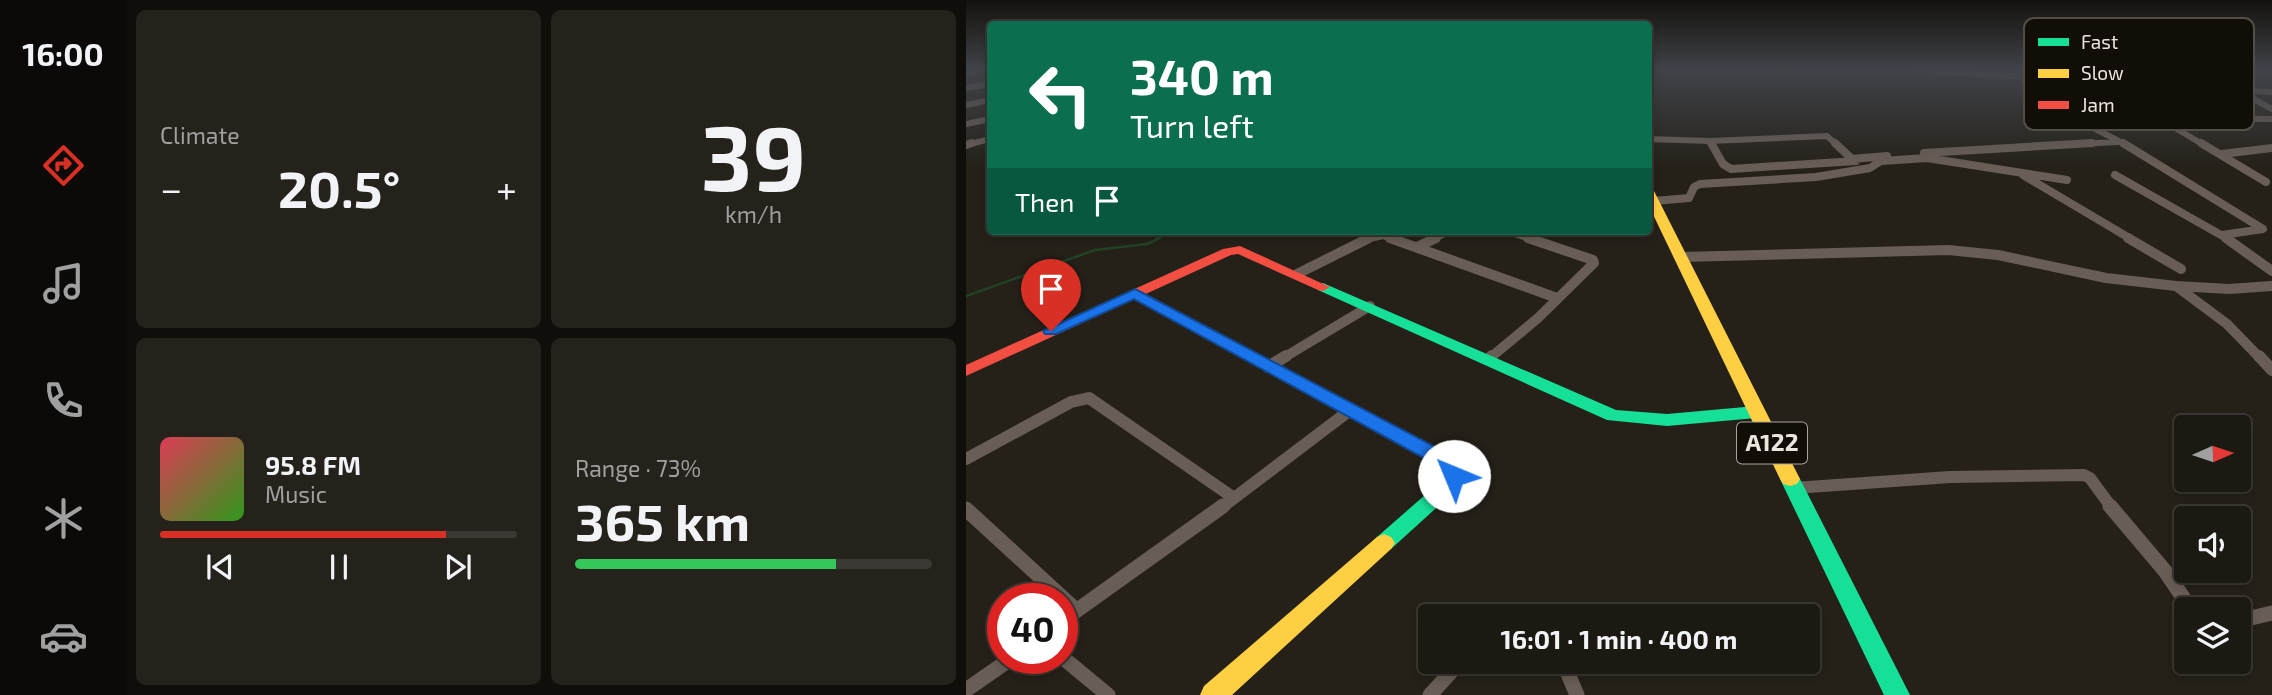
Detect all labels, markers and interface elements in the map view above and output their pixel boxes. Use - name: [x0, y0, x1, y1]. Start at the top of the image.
- legend: [2024, 18, 2254, 130]
- text: Fast: [2081, 30, 2118, 53]
- text: 16:00: [22, 34, 104, 72]
- text: 340 m: [1130, 46, 1274, 105]
- icon: left: [1015, 49, 1106, 140]
- text: Slow: [2081, 61, 2124, 84]
- text: Jam: [2081, 93, 2115, 116]
- text: 39: [701, 100, 806, 209]
- text: Turn left: [1130, 106, 1254, 144]
- text: Climate: [160, 121, 240, 149]
- icon: directions: [39, 141, 88, 190]
- text: 20.5°: [278, 156, 400, 218]
- text: −: [160, 165, 182, 211]
- text: +: [496, 165, 517, 211]
- icon: arrive: [1088, 182, 1126, 220]
- text: Then: [1015, 186, 1074, 217]
- text: km/h: [725, 200, 782, 228]
- icon: music: [39, 259, 88, 308]
- pin: [1021, 259, 1081, 331]
- icon: arrive: [1032, 270, 1070, 308]
- icon: phone: [39, 376, 88, 425]
- north arrow: [2174, 415, 2250, 492]
- map controls: [2174, 415, 2251, 674]
- road number: A122: [1737, 422, 1807, 463]
- position arrow: [1417, 439, 1491, 513]
- text: 95.8 FM: [265, 449, 361, 480]
- text: Range · 73%: [575, 454, 701, 482]
- text: Music: [265, 480, 327, 508]
- text: 365 km: [575, 489, 750, 551]
- icon: climate: [39, 494, 88, 543]
- button: sound: [2174, 506, 2251, 583]
- icon: previous: [201, 548, 239, 586]
- icon: pause: [320, 548, 358, 586]
- icon: next: [439, 548, 477, 586]
- speed limit sign: 40: [987, 583, 1078, 674]
- button: layers: [2174, 597, 2251, 674]
- icon: car: [39, 612, 88, 661]
- text: 16:01 · 1 min · 400 m: [1501, 623, 1737, 654]

